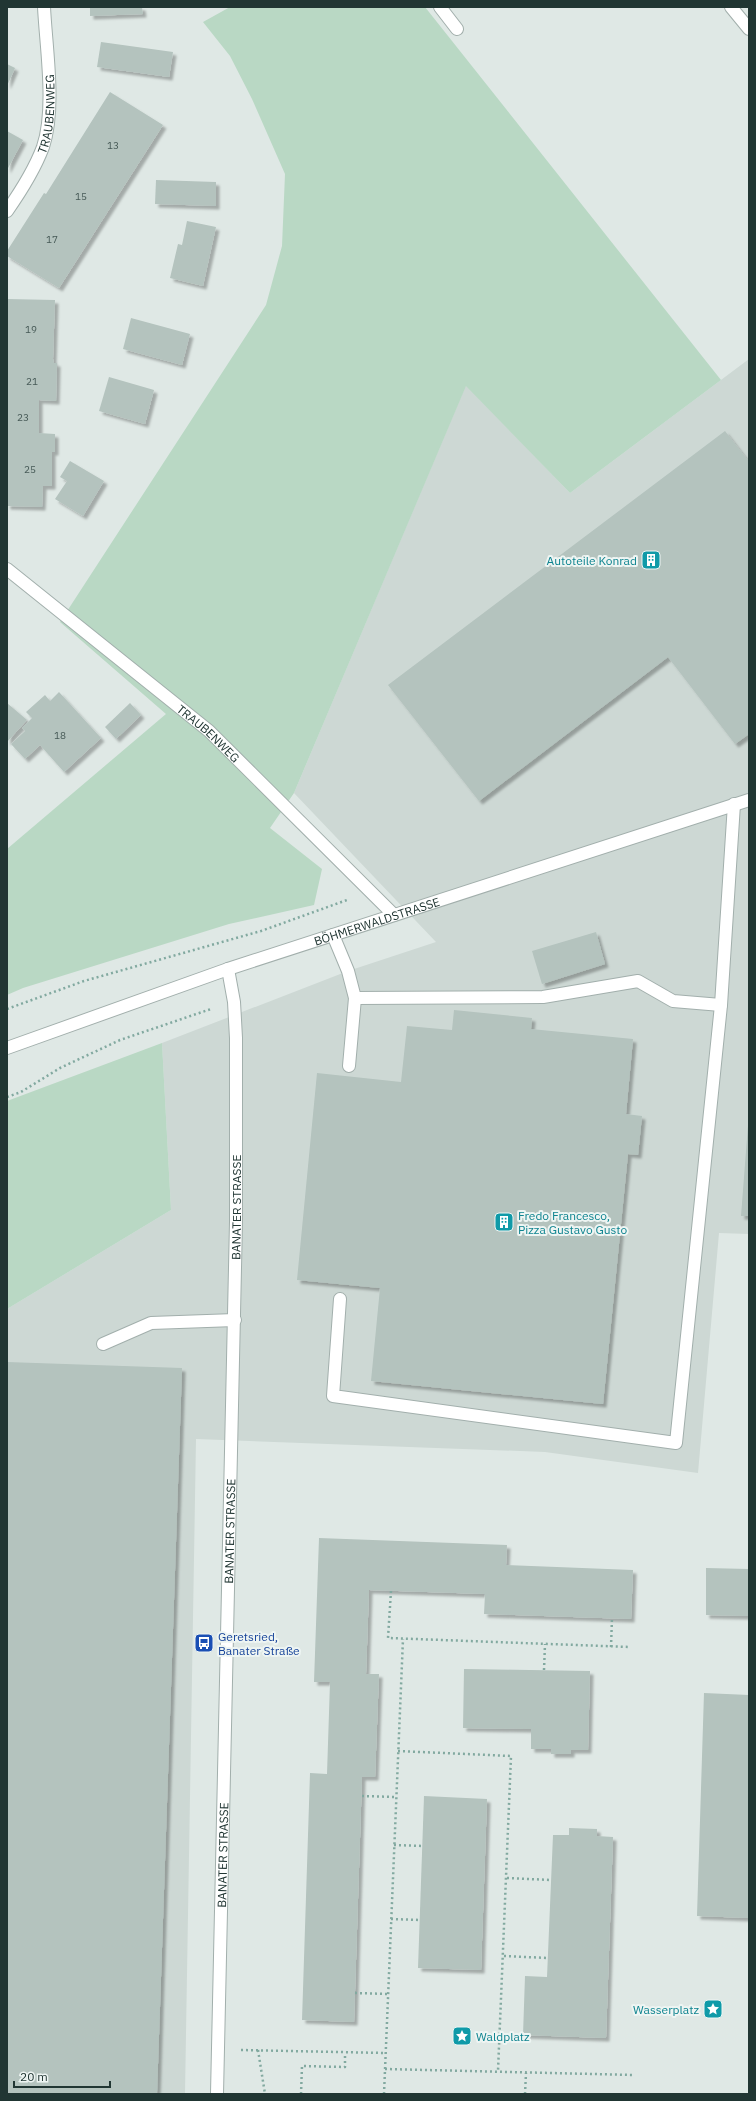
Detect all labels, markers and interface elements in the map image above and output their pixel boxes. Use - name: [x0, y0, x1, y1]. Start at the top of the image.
- street label: TRAUBENWEG: [34, 74, 57, 156]
- house number: 13: [107, 139, 119, 152]
- house number: 15: [75, 190, 87, 203]
- house number: 17: [46, 233, 58, 246]
- house number: 19: [25, 323, 37, 336]
- house number: 21: [26, 375, 38, 388]
- house number: 23: [17, 411, 29, 424]
- house number: 25: [24, 463, 36, 476]
- building icon: Autoteile Konrad: [640, 549, 662, 571]
- place label: Autoteile Konrad: [547, 553, 637, 568]
- street label: TRAUBENWEG: [174, 701, 243, 765]
- house number: 18: [54, 729, 66, 742]
- street label: BÖHMERWALDSTRASSE: [312, 893, 442, 948]
- street label: BANATER STRASSE: [228, 1155, 244, 1260]
- place label: Fredo Francesco, Pizza Gustavo Gusto: [518, 1208, 628, 1237]
- building icon: Fredo Francesco, Pizza Gustavo Gusto: [493, 1211, 515, 1233]
- street label: BANATER STRASSE: [221, 1478, 238, 1584]
- place label: Geretsried, Banater Straße: [218, 1629, 300, 1658]
- bus stop icon: Geretsried, Banater Straße: [193, 1632, 215, 1654]
- street label: BANATER STRASSE: [214, 1802, 231, 1908]
- place icon: Wasserplatz: [702, 1998, 724, 2020]
- place label: Wasserplatz: [633, 2002, 699, 2017]
- place icon: Waldplatz: [451, 2025, 473, 2047]
- place label: Waldplatz: [476, 2029, 530, 2044]
- scale bar: [14, 2063, 110, 2089]
- text: 20 m: [20, 2069, 48, 2084]

